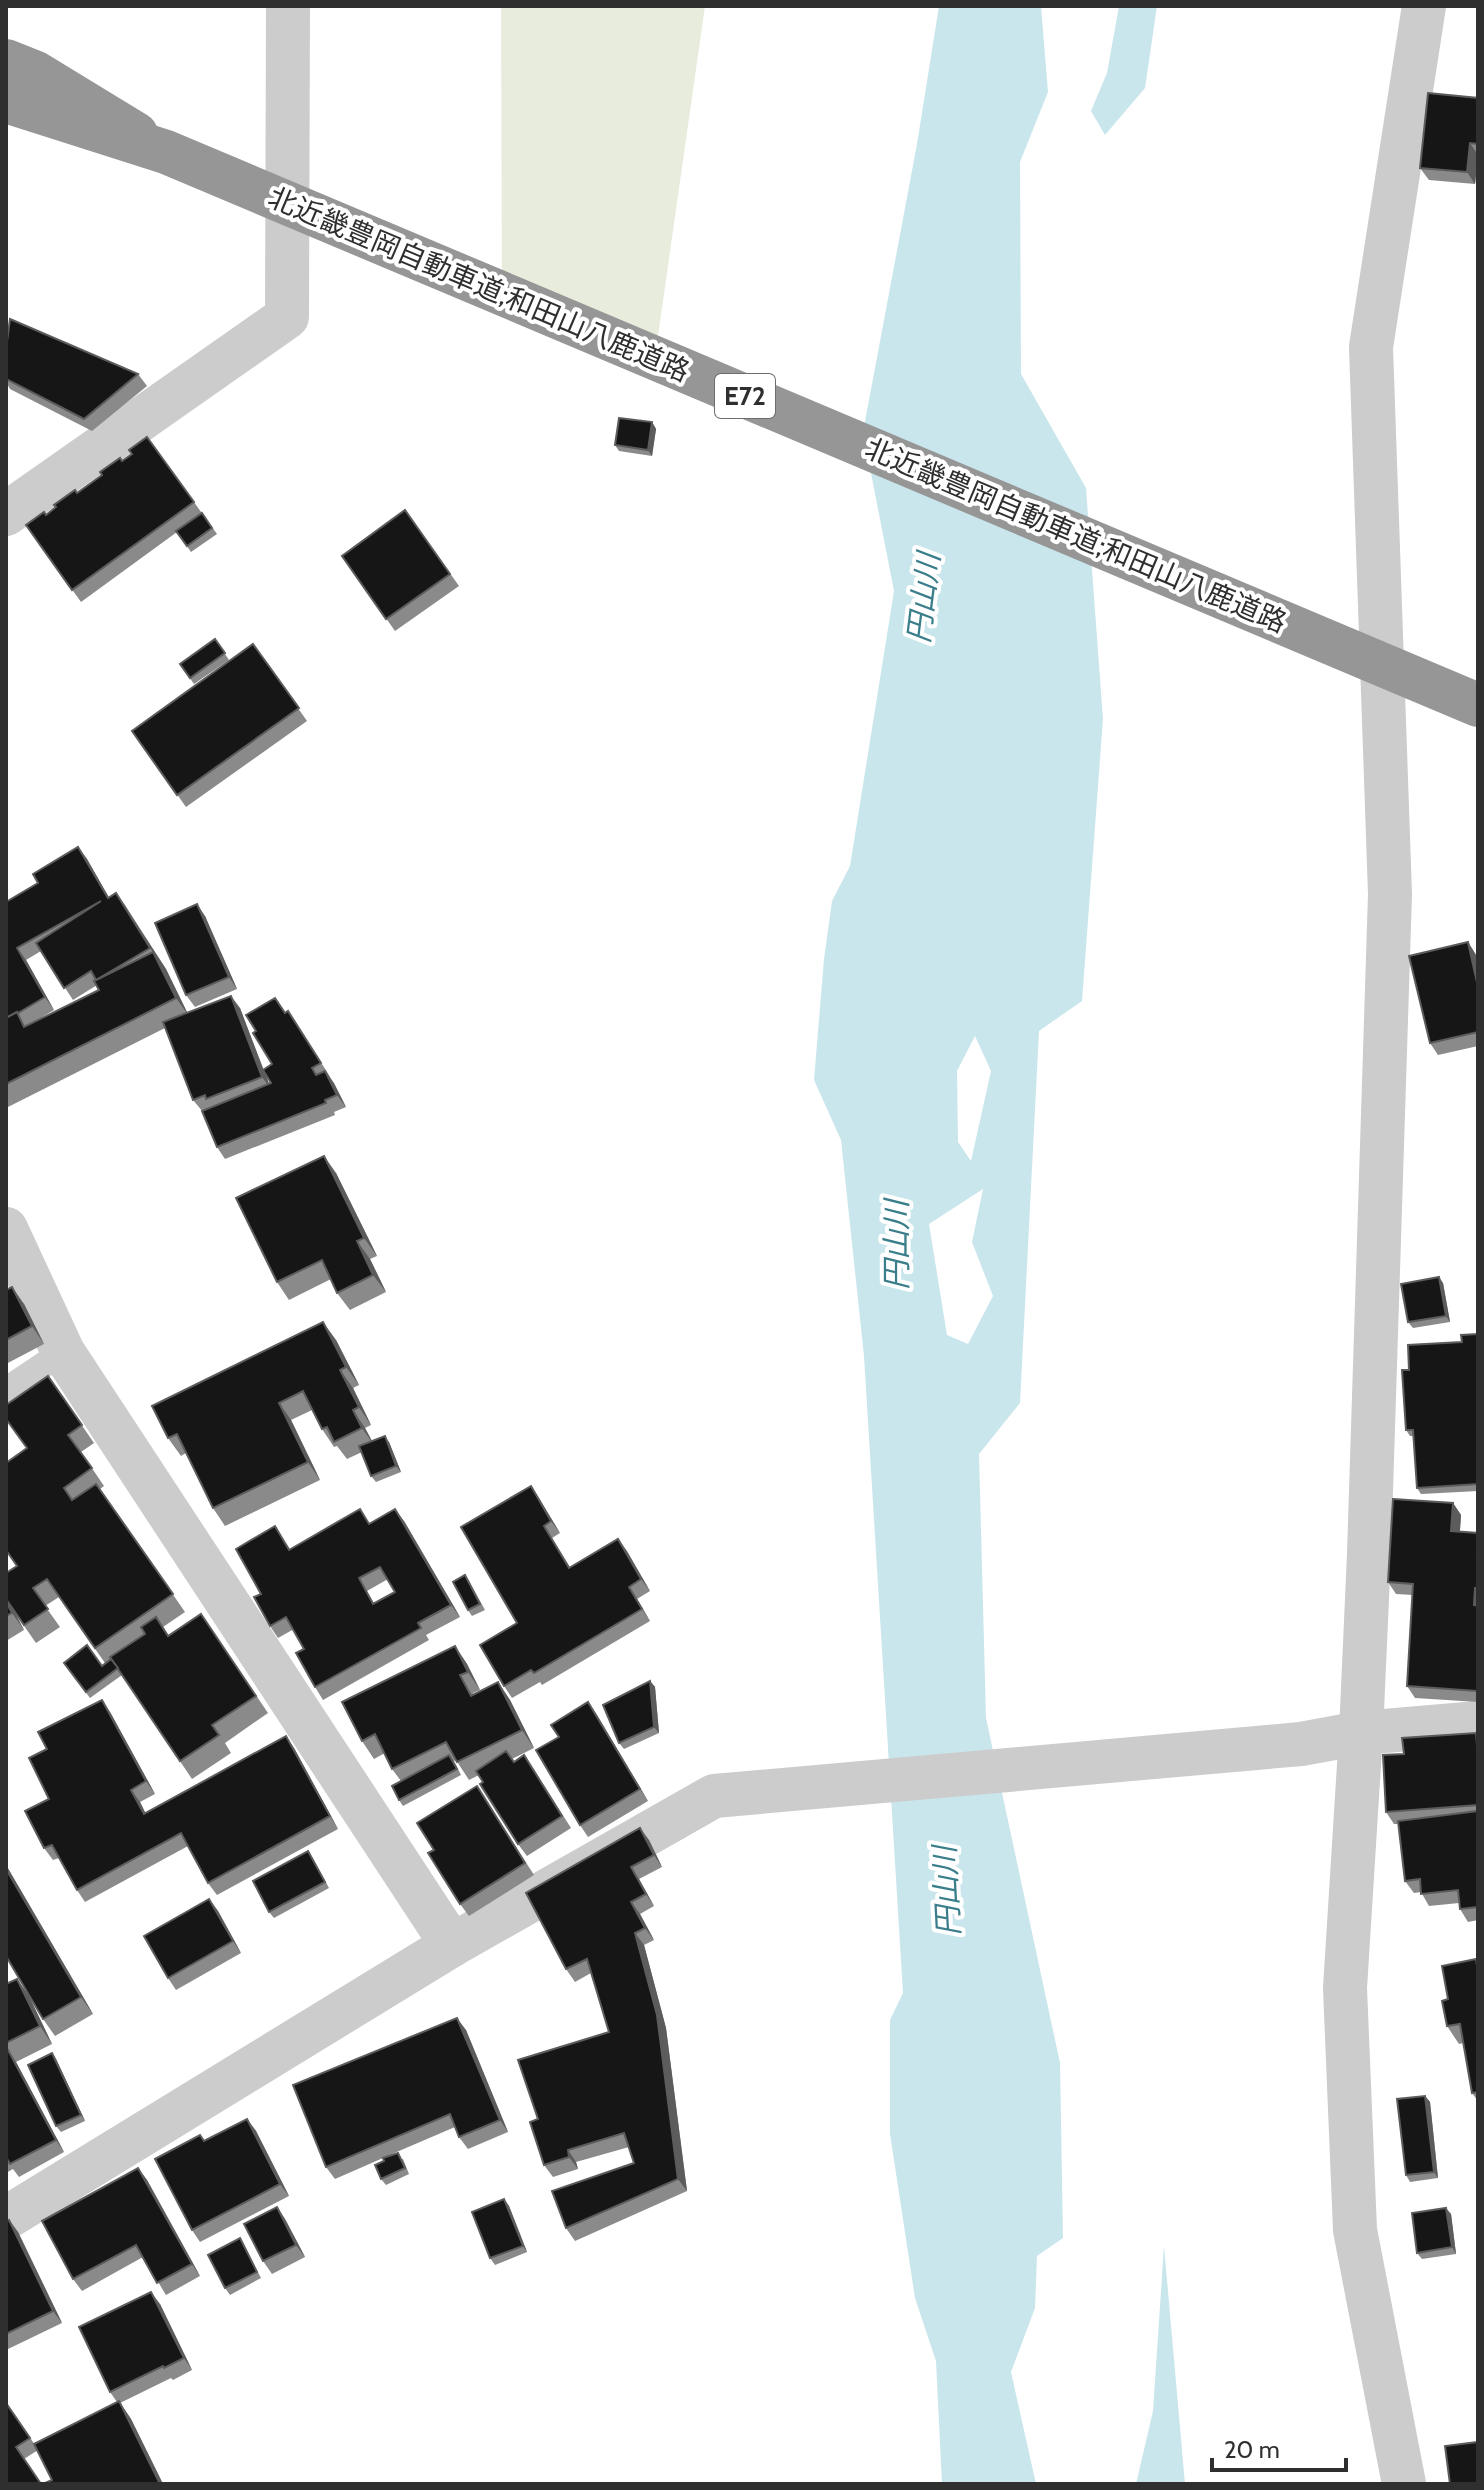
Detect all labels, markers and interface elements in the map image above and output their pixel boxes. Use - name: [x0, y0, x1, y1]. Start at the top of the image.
- street label: 北近畿豊岡自動車道;和田山八鹿道路: [263, 180, 695, 388]
- road number: E72: [715, 374, 775, 418]
- street label: 北近畿豊岡自動車道;和田山八鹿道路: [860, 431, 1292, 639]
- water label: 円山川: [900, 548, 948, 645]
- water label: 円山川: [878, 1197, 915, 1290]
- water label: 円山川: [926, 1842, 967, 1937]
- scale bar: [1212, 2422, 1346, 2472]
- text: 20 m: [1224, 2435, 1280, 2464]

